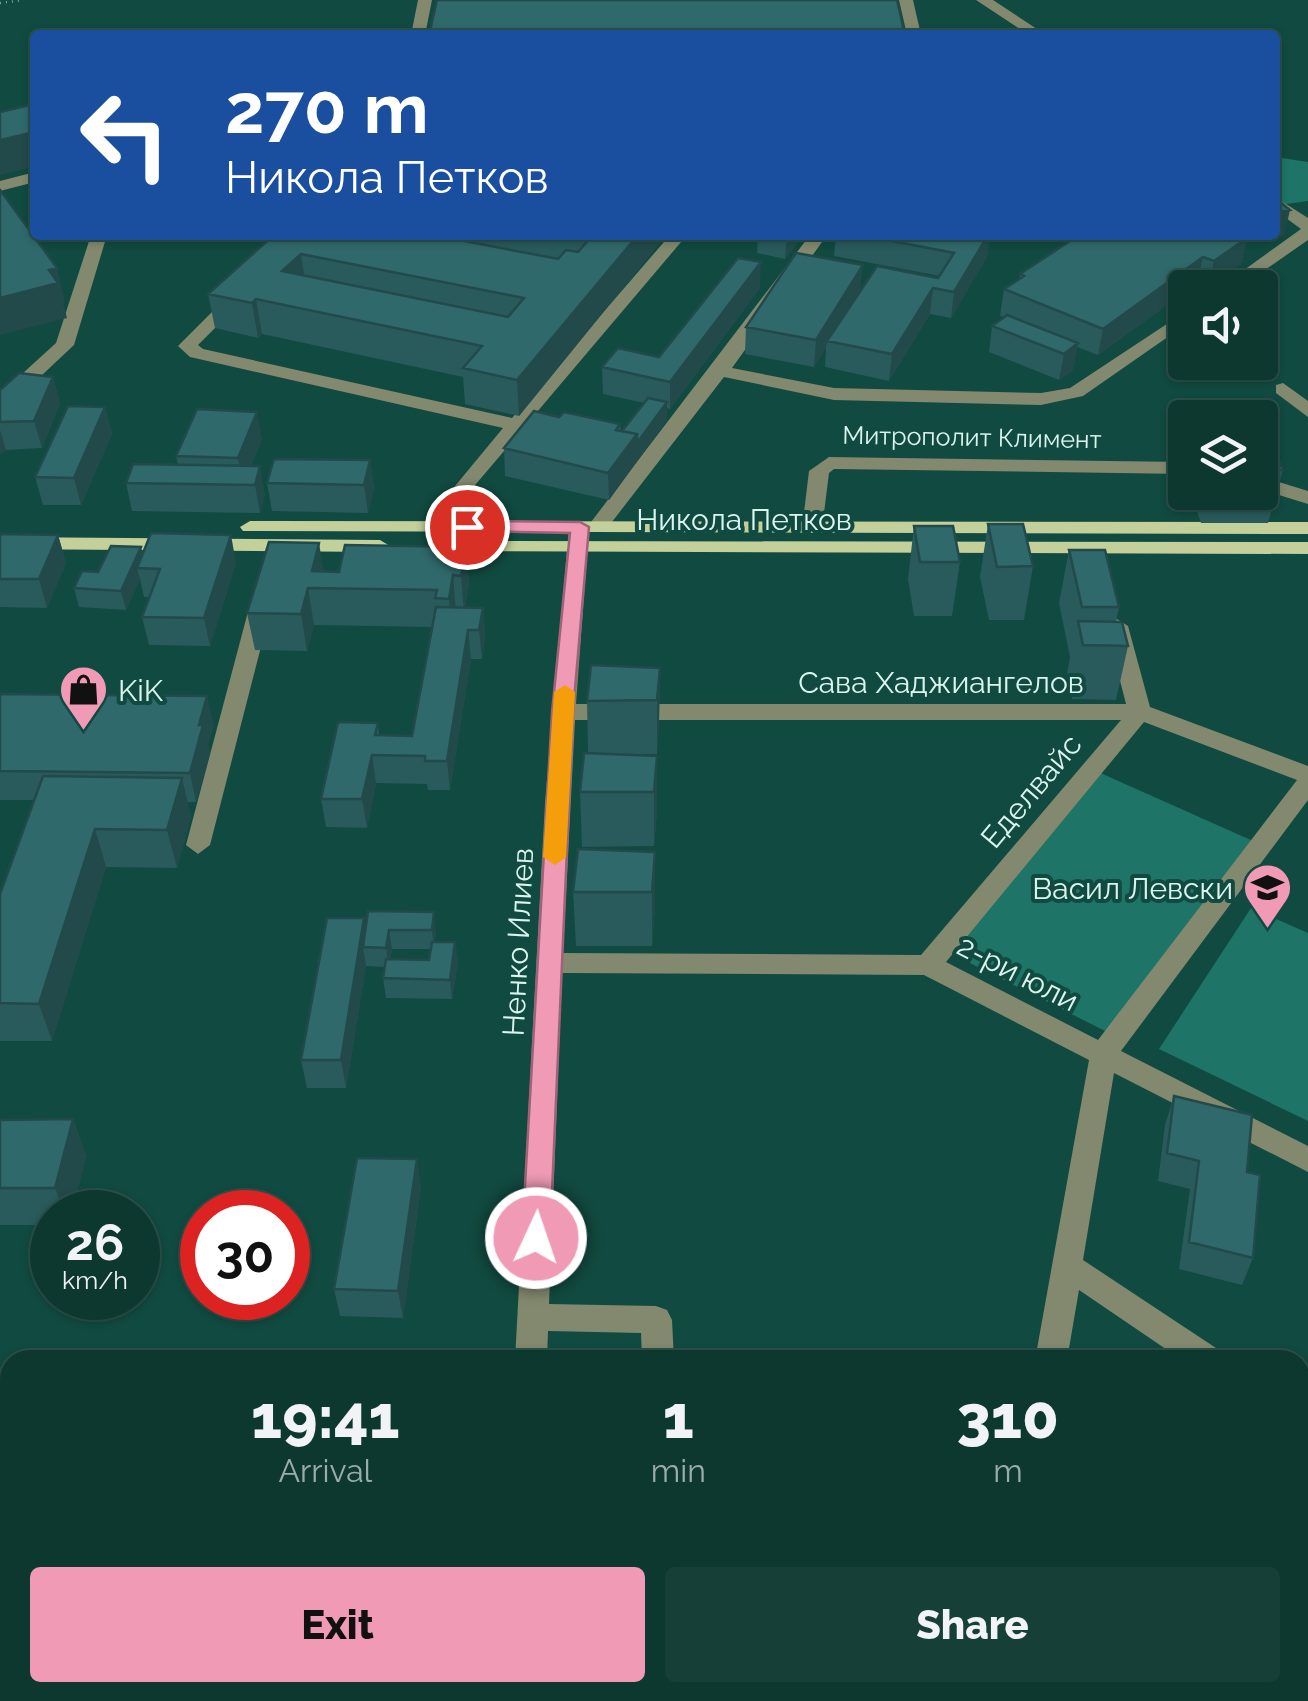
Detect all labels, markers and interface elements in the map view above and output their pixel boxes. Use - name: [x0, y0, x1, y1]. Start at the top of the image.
- text: 270 m: [225, 67, 429, 149]
- icon: left: [60, 70, 190, 200]
- text: Никола Петков: [225, 151, 549, 204]
- map controls: [1168, 270, 1278, 510]
- button: sound: [1168, 270, 1278, 380]
- button: layers: [1168, 400, 1278, 510]
- street label: Митрополит Климент: [842, 420, 1102, 454]
- pin: [425, 485, 510, 570]
- icon: arrive: [440, 500, 495, 555]
- street label: Никола Петков: [636, 502, 852, 537]
- shop icon: KiK: [57, 664, 109, 732]
- street label: Сава Хаджиангелов: [798, 665, 1084, 700]
- place label: KiK: [118, 673, 164, 708]
- street label: Еделвайс: [974, 727, 1088, 855]
- street label: Ненко Илиев: [496, 847, 540, 1037]
- school or university icon: Васил Левски: [1242, 862, 1294, 930]
- place label: Васил Левски: [1032, 871, 1233, 906]
- street label: 2-ри юли: [952, 928, 1084, 1018]
- position arrow: [484, 1186, 588, 1290]
- speed limit sign: 30: [180, 1190, 310, 1320]
- text: 26: [66, 1213, 124, 1272]
- text: km/h: [62, 1265, 128, 1295]
- text: 19:41: [251, 1382, 400, 1452]
- text: 1: [663, 1382, 694, 1452]
- text: 310: [957, 1382, 1059, 1452]
- text: Arrival: [278, 1452, 372, 1489]
- text: min: [651, 1452, 706, 1489]
- text: m: [993, 1452, 1023, 1489]
- button: Exit: [30, 1567, 645, 1682]
- button: Share: [665, 1567, 1280, 1682]

